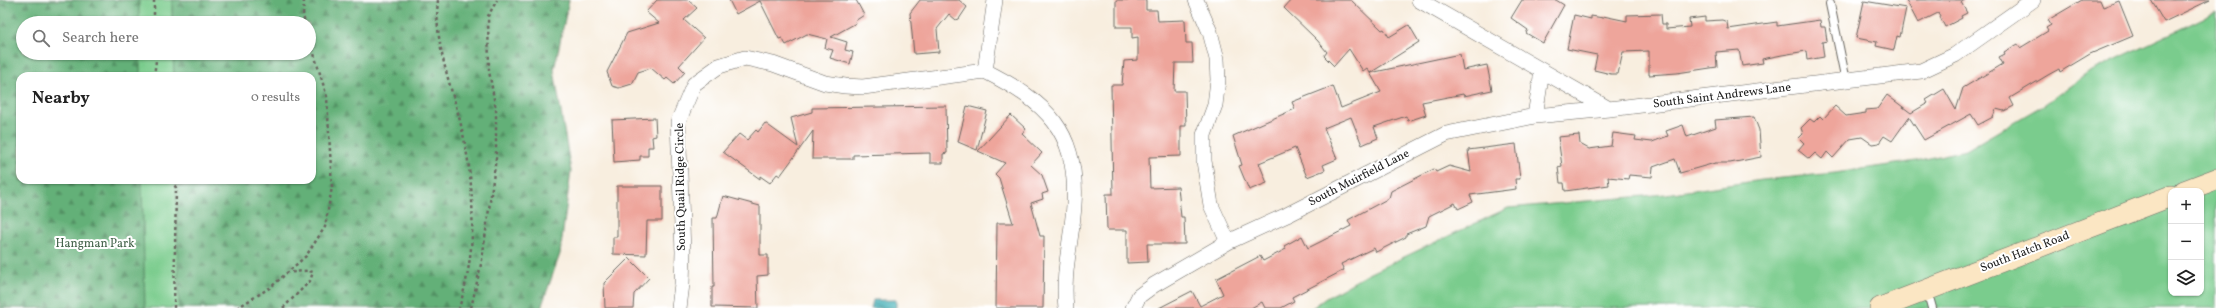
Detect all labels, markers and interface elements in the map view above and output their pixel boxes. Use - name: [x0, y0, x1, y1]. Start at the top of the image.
- search box: [16, 16, 316, 60]
- icon: search: [30, 27, 52, 49]
- text: Search here: [62, 28, 139, 49]
- street label: South Saint Andrews Lane: [1652, 80, 1792, 112]
- text: Nearby: [32, 87, 90, 110]
- text: 0 results: [251, 89, 300, 107]
- street label: South Quail Ridge Circle: [672, 122, 690, 251]
- street label: South Muirfield Lane: [1306, 145, 1413, 210]
- map controls: [2168, 188, 2204, 296]
- button: +: [2168, 188, 2204, 224]
- button: −: [2168, 224, 2204, 260]
- street label: South Hatch Road: [1978, 228, 2072, 276]
- park label: Hangman Park: [56, 236, 135, 252]
- button: layers: [2168, 260, 2204, 296]

